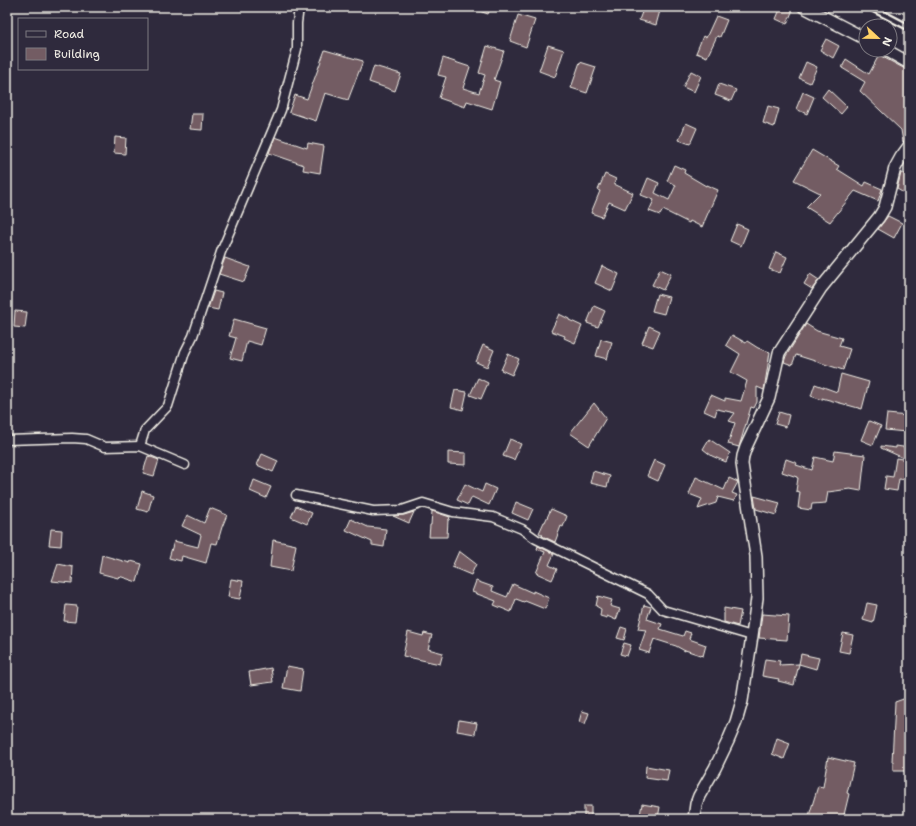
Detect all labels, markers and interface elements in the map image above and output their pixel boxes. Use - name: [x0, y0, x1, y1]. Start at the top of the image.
- legend: [18, 18, 148, 70]
- north arrow: [858, 18, 898, 58]
- text: Road: [54, 26, 85, 42]
- text: N: [878, 35, 895, 49]
- text: Building: [54, 46, 100, 62]

